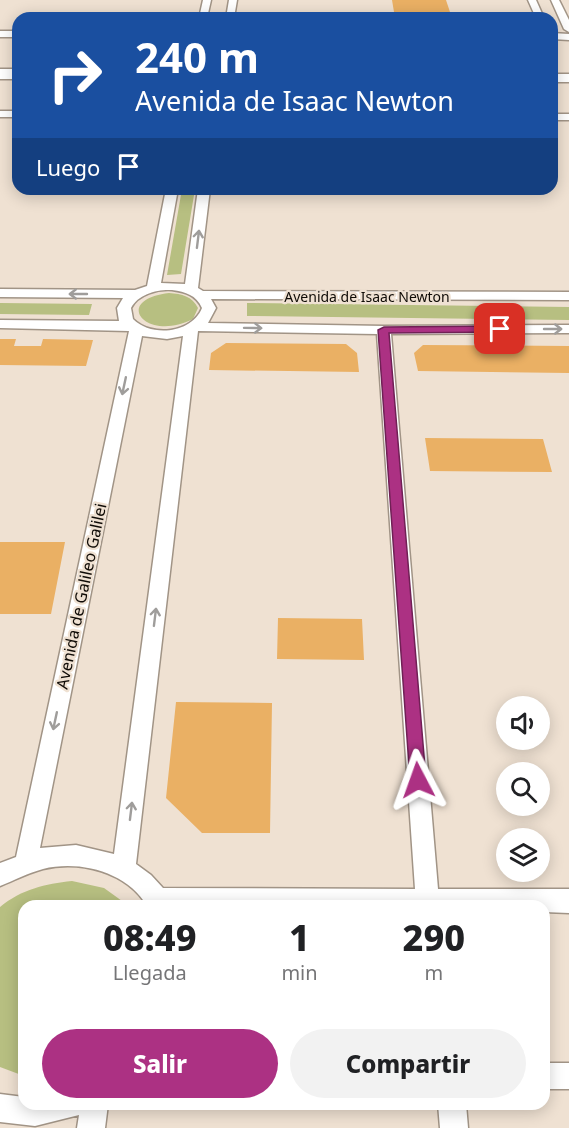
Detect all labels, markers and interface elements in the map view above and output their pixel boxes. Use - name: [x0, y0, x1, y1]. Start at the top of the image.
- text: 240 m: [135, 28, 259, 85]
- icon: right: [36, 36, 114, 114]
- text: Avenida de Isaac Newton: [135, 82, 454, 119]
- icon: arrive: [112, 150, 145, 183]
- text: Luego: [36, 152, 100, 182]
- one-way arrow: [192, 230, 203, 250]
- street label: Avenida de Isaac Newton: [284, 287, 450, 306]
- one-way arrow: [68, 288, 88, 300]
- pin: [474, 303, 525, 354]
- icon: arrive: [483, 312, 516, 345]
- one-way arrow: [243, 322, 263, 334]
- one-way arrow: [543, 323, 563, 335]
- one-way arrow: [118, 376, 129, 395]
- street label: Avenida de Galileo Galilei: [51, 501, 111, 691]
- one-way arrow: [150, 608, 161, 628]
- map controls: [496, 696, 550, 882]
- button: sound: [496, 696, 550, 750]
- one-way arrow: [49, 711, 60, 730]
- position arrow: [386, 748, 450, 812]
- button: search: [496, 762, 550, 816]
- one-way arrow: [126, 801, 137, 821]
- button: layers: [496, 828, 550, 882]
- text: 08:49: [103, 913, 196, 962]
- text: 1: [289, 913, 310, 962]
- text: 290: [403, 913, 465, 962]
- text: Llegada: [113, 959, 187, 986]
- text: min: [281, 959, 318, 986]
- text: m: [424, 959, 443, 986]
- button: Salir: [42, 1029, 278, 1098]
- button: Compartir: [290, 1029, 526, 1098]

